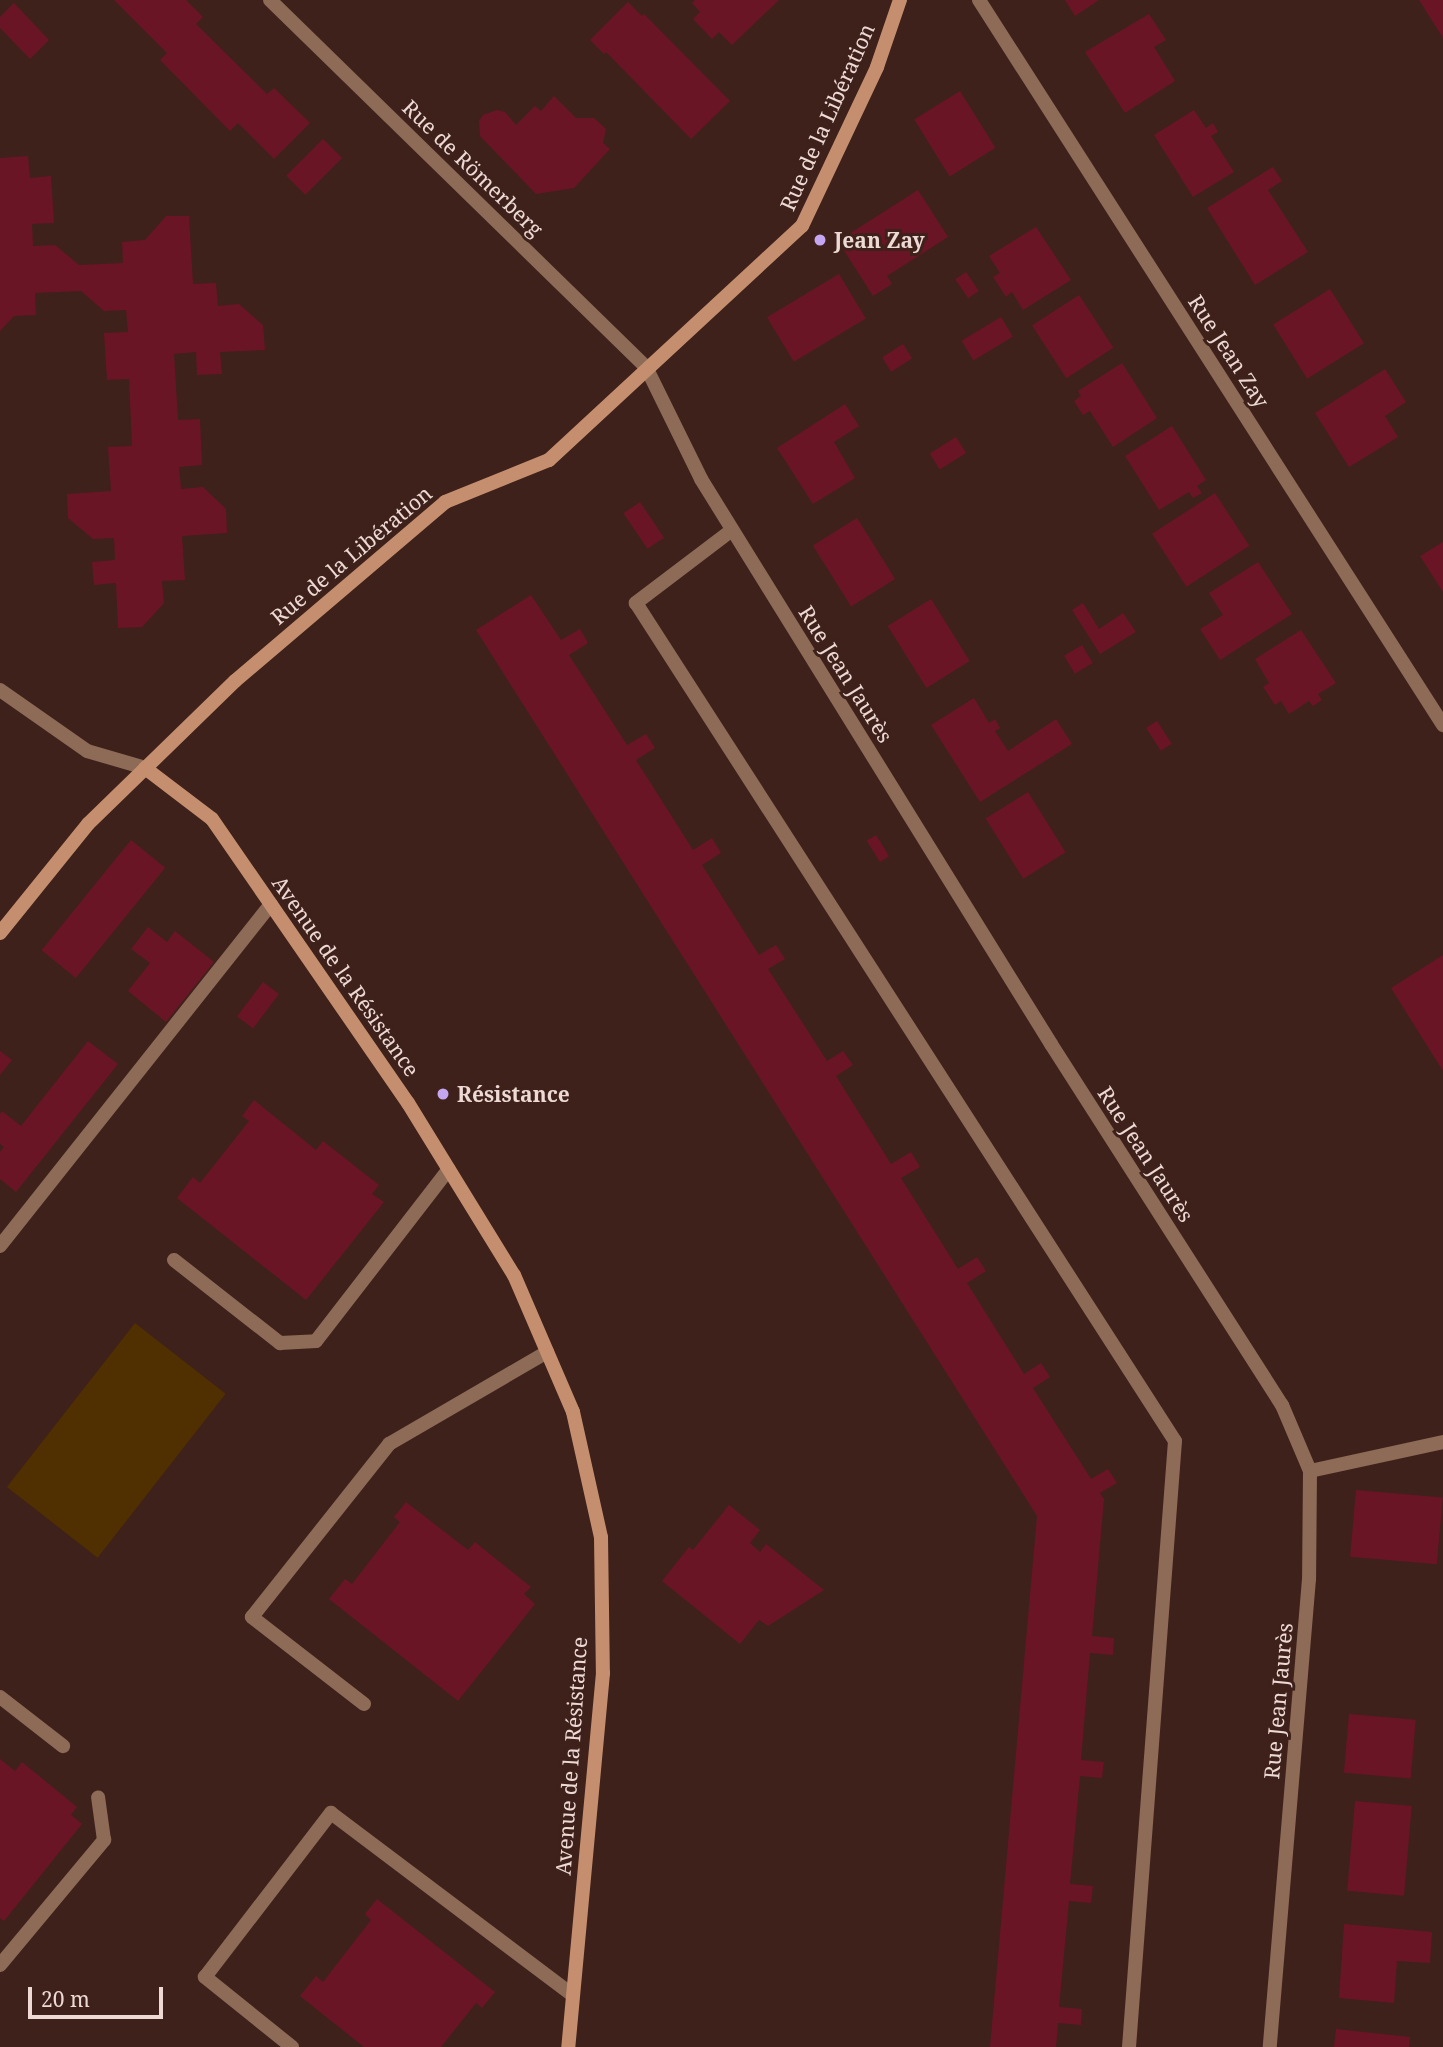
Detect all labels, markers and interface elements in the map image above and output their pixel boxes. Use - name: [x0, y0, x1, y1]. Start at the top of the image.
- street label: Rue de la Libération: [774, 20, 880, 214]
- street label: Rue de Römerberg: [398, 94, 548, 242]
- place label: Jean Zay: [834, 227, 925, 253]
- marker: Jean Zay: [812, 232, 828, 248]
- street label: Rue Jean Zay: [1183, 290, 1275, 412]
- street label: Rue de la Libération: [265, 480, 437, 630]
- street label: Rue Jean Jaurès: [794, 601, 898, 747]
- street label: Avenue de la Résistance: [267, 871, 425, 1081]
- place label: Résistance: [457, 1081, 570, 1107]
- street label: Rue Jean Jaurès: [1093, 1081, 1199, 1227]
- marker: Résistance: [435, 1086, 451, 1102]
- street label: Rue Jean Jaurès: [1259, 1622, 1297, 1780]
- street label: Avenue de la Résistance: [550, 1636, 592, 1876]
- scale bar: [32, 1974, 166, 2018]
- text: 20 m: [41, 1985, 90, 2013]

